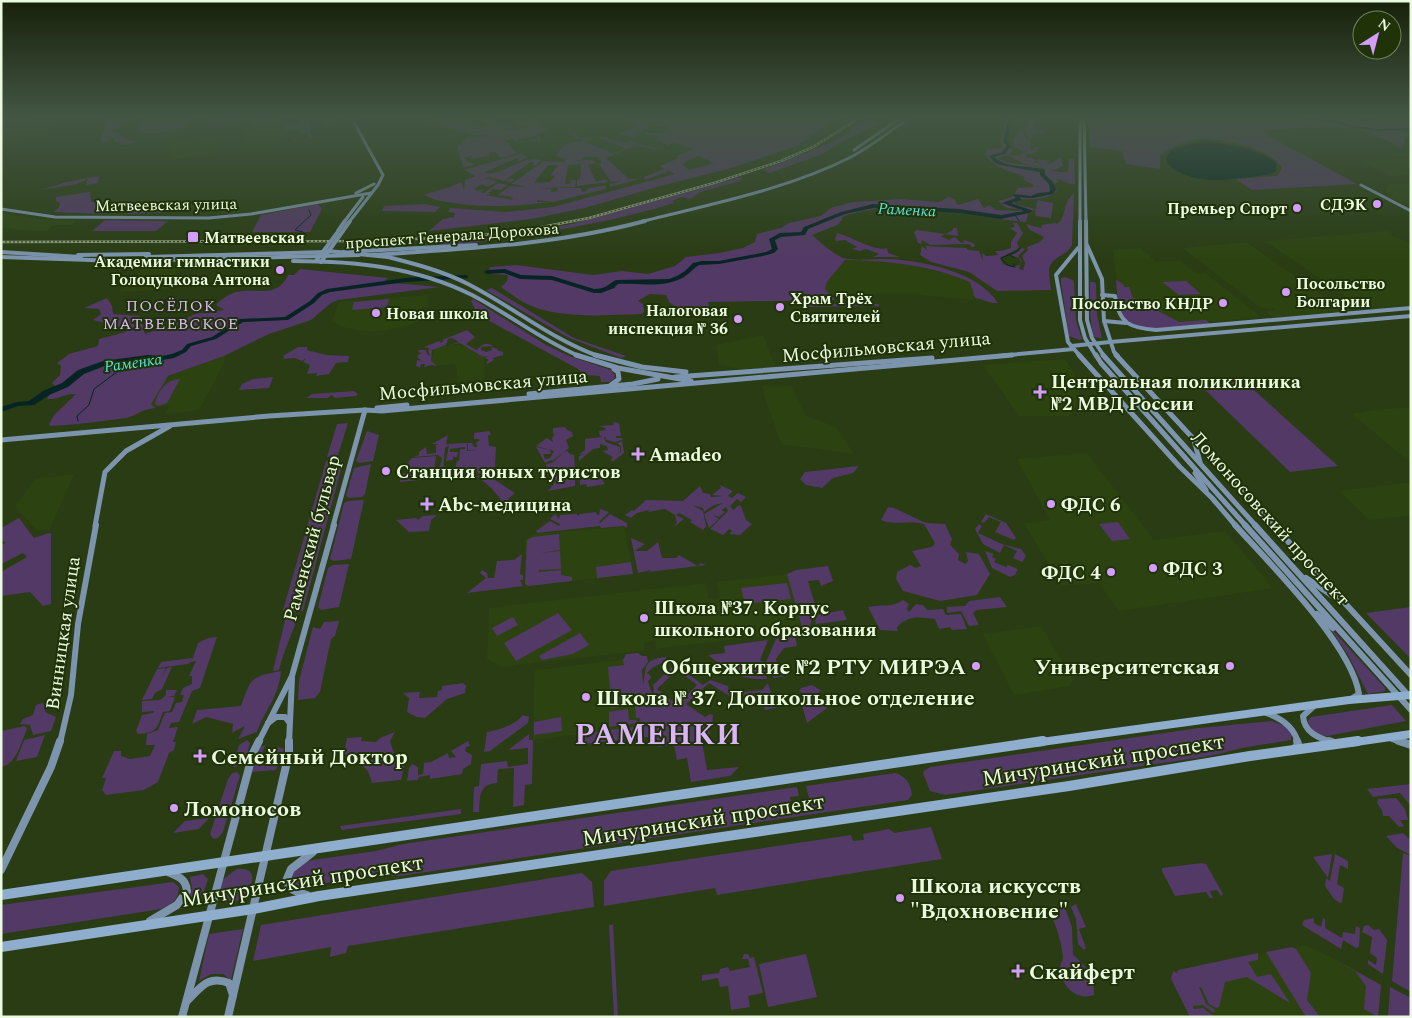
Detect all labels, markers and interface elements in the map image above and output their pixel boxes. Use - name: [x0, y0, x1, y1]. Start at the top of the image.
- north arrow: [1352, 10, 1402, 60]
- text: N: [1374, 13, 1395, 37]
- street label: Матвеевская улица: [95, 192, 238, 218]
- place label: СДЭК: [1320, 193, 1368, 217]
- water label: Раменка: [877, 196, 937, 224]
- place label: Премьер Спорт: [1167, 197, 1287, 221]
- marker: СДЭК: [1371, 198, 1383, 210]
- marker: Премьер Спорт: [1291, 202, 1303, 214]
- street label: проспект Генерала Дорохова: [344, 217, 560, 255]
- place label: Матвеевская: [204, 226, 305, 250]
- marker: Матвеевская: [186, 230, 200, 244]
- place label: Академия гимнастики Голоцуцкова Антона: [94, 250, 271, 292]
- marker: Академия гимнастики Голоцуцкова Антона: [274, 264, 286, 276]
- place label: Посольство Болгарии: [1296, 272, 1386, 314]
- marker: Посольство Болгарии: [1280, 286, 1292, 298]
- place label: Храм Трёх Святителей: [790, 287, 881, 329]
- place label: Посольство КНДР: [1071, 292, 1213, 316]
- district label: ПОСЁЛОК МАТВЕЕВСКОЕ: [103, 294, 239, 336]
- marker: Посольство КНДР: [1217, 297, 1229, 309]
- place label: Налоговая инспекция № 36: [608, 299, 728, 341]
- marker: Храм Трёх Святителей: [774, 301, 786, 313]
- place label: Новая школа: [386, 302, 489, 326]
- marker: Новая школа: [370, 307, 382, 319]
- marker: Налоговая инспекция № 36: [732, 313, 744, 325]
- street label: Мосфильмовская улица: [780, 324, 992, 371]
- water label: Раменка: [102, 347, 164, 379]
- street label: Мосфильмовская улица: [377, 362, 589, 409]
- place label: Центральная поликлиника №2 МВД России: [1051, 368, 1301, 419]
- marker: Центральная поликлиника №2 МВД России: [1033, 385, 1047, 399]
- street label: Ломоносовский проспект: [1183, 425, 1357, 613]
- place label: Amadeo: [649, 441, 722, 470]
- marker: Amadeo: [631, 447, 645, 461]
- street label: Раменский бульвар: [276, 452, 349, 625]
- place label: Станция юных туристов: [396, 458, 621, 487]
- marker: Станция юных туристов: [380, 465, 392, 477]
- place label: Abc-медицина: [438, 491, 572, 520]
- place label: ФДС 6: [1061, 491, 1121, 520]
- marker: Abc-медицина: [420, 497, 434, 511]
- marker: ФДС 6: [1045, 498, 1057, 510]
- street label: Винницкая улица: [38, 554, 89, 712]
- place label: ФДС 3: [1163, 555, 1223, 584]
- place label: ФДС 4: [1041, 559, 1101, 588]
- marker: ФДС 3: [1147, 562, 1159, 574]
- marker: ФДС 4: [1105, 566, 1117, 578]
- place label: Школа №37. Корпус школьного образования: [654, 594, 877, 645]
- marker: Школа №37. Корпус школьного образования: [638, 612, 650, 624]
- place label: Общежитие №2 РТУ МИРЭА: [661, 651, 966, 684]
- place label: Университетская: [1035, 651, 1220, 684]
- marker: Общежитие №2 РТУ МИРЭА: [970, 660, 982, 672]
- marker: Университетская: [1224, 660, 1236, 672]
- place label: Школа № 37. Дошкольное отделение: [596, 682, 975, 715]
- marker: Школа № 37. Дошкольное отделение: [580, 691, 592, 703]
- district label: РАМЕНКИ: [574, 713, 742, 757]
- street label: Мичуринский проспект: [980, 725, 1227, 796]
- place label: Семейный Доктор: [211, 741, 408, 774]
- marker: Семейный Доктор: [193, 749, 207, 763]
- street label: Мичуринский проспект: [580, 785, 827, 856]
- place label: Ломоносов: [184, 793, 301, 826]
- marker: Ломоносов: [168, 802, 180, 814]
- street label: Мичуринский проспект: [179, 846, 426, 917]
- place label: Школа искусств "Вдохновение": [910, 870, 1081, 928]
- marker: Школа искусств "Вдохновение": [894, 892, 906, 904]
- place label: Скайферт: [1029, 956, 1135, 989]
- marker: Скайферт: [1011, 964, 1025, 978]

